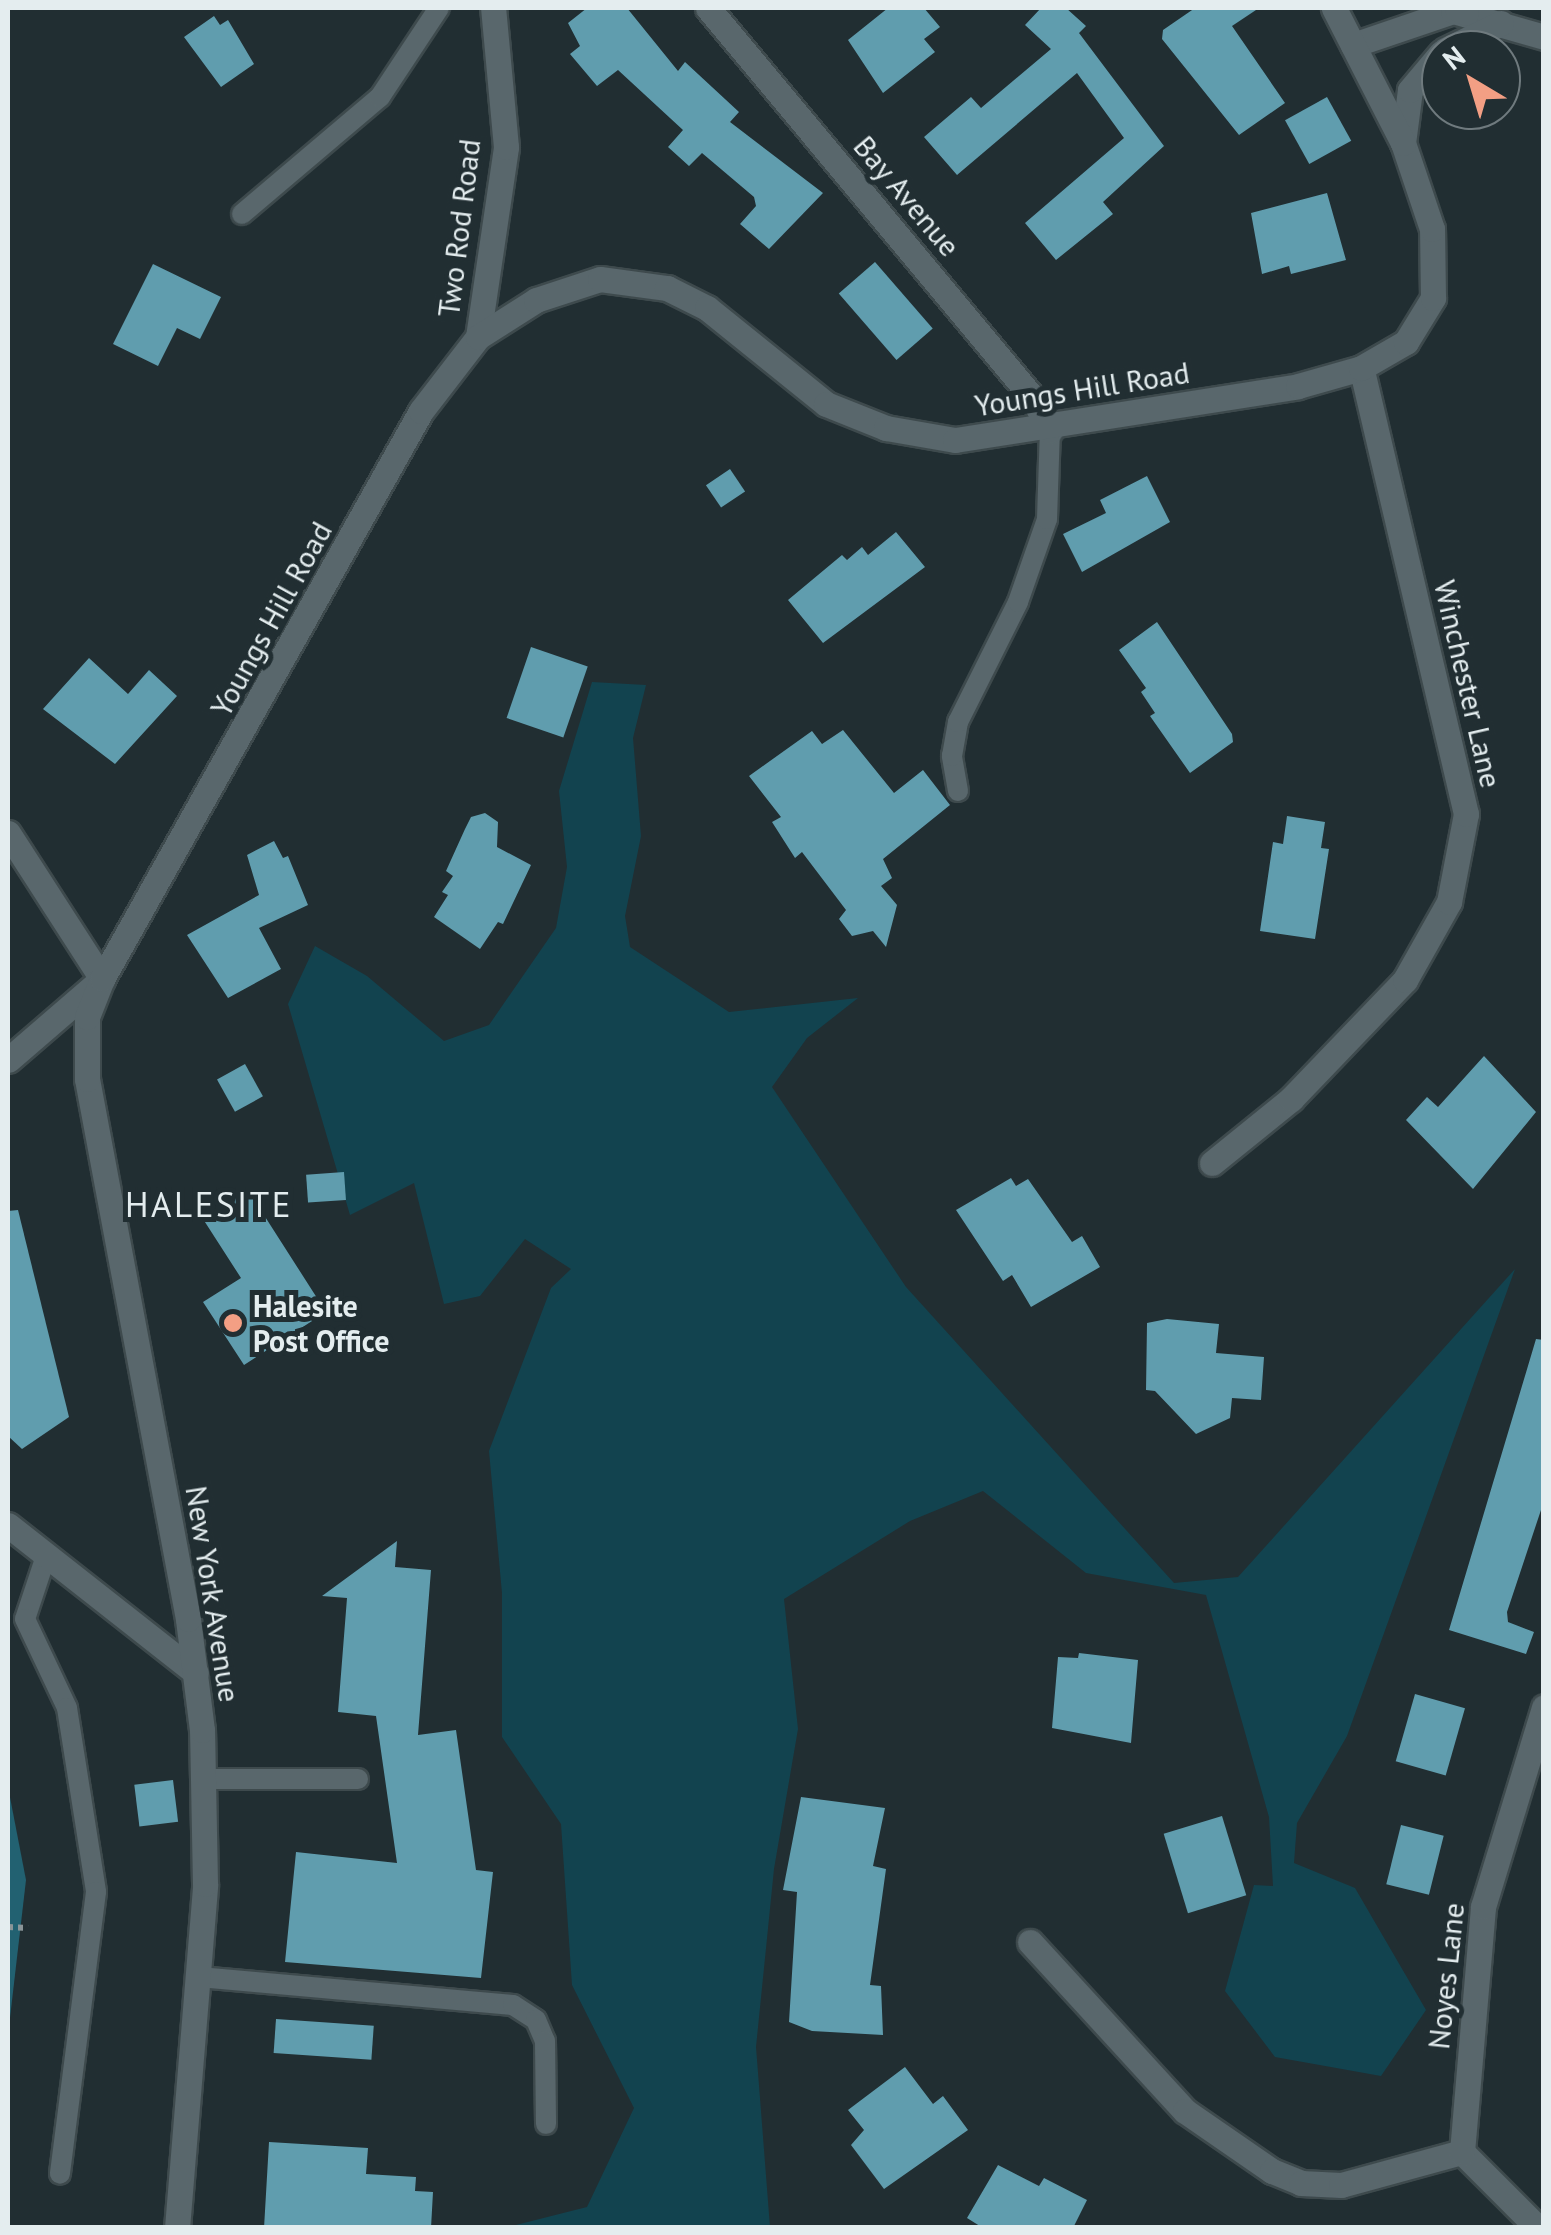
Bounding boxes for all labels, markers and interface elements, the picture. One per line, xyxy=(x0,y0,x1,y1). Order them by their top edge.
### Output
north arrow xyxy=(1421,30,1521,130)
text: N xyxy=(1435,37,1472,78)
street label: Bay Avenue xyxy=(846,128,968,264)
street label: Two Rod Road xyxy=(430,137,488,319)
street label: Youngs Hill Road xyxy=(972,354,1192,424)
street label: Youngs Hill Road xyxy=(203,515,339,723)
street label: Winchester Lane xyxy=(1427,577,1509,791)
district label: HALESITE xyxy=(125,1183,293,1225)
place label: Halesite Post Office xyxy=(253,1288,390,1358)
marker: Halesite Post Office xyxy=(222,1312,244,1334)
street label: New York Avenue xyxy=(178,1482,248,1706)
street label: Noyes Lane xyxy=(1420,1901,1472,2051)

